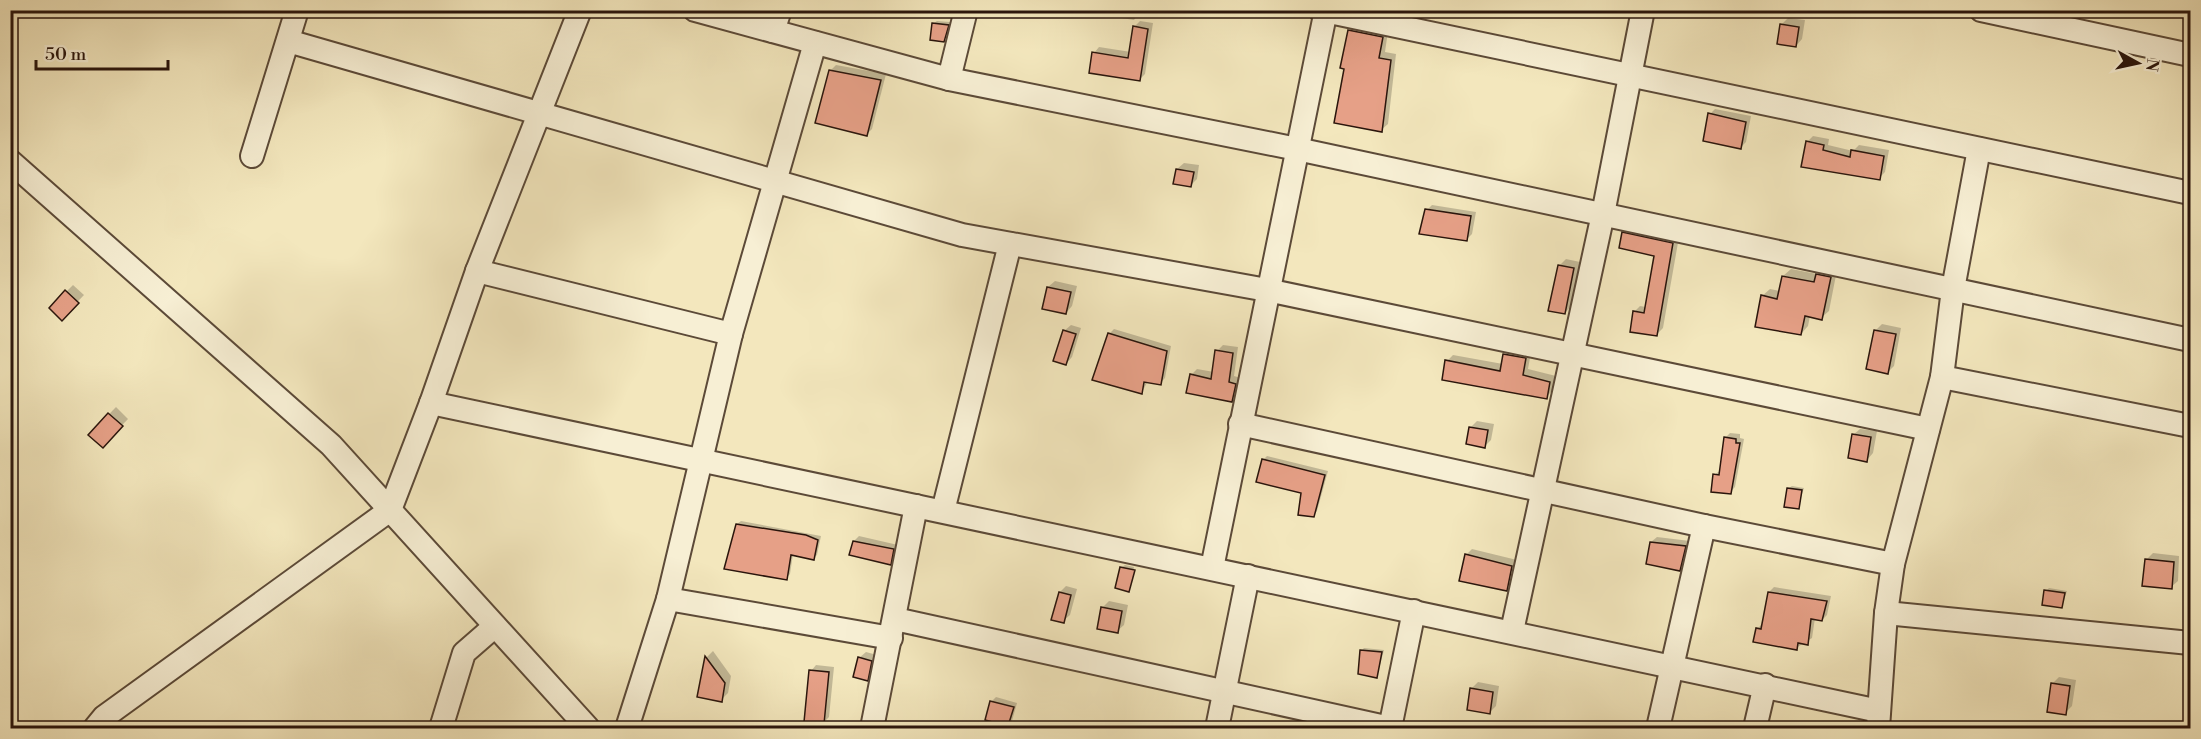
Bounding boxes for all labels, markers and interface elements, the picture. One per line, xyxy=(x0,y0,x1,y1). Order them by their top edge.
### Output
scale bar xyxy=(36,33,168,71)
north arrow xyxy=(2108,33,2168,93)
text: 50 m xyxy=(45,43,87,66)
text: N xyxy=(2141,57,2163,73)

